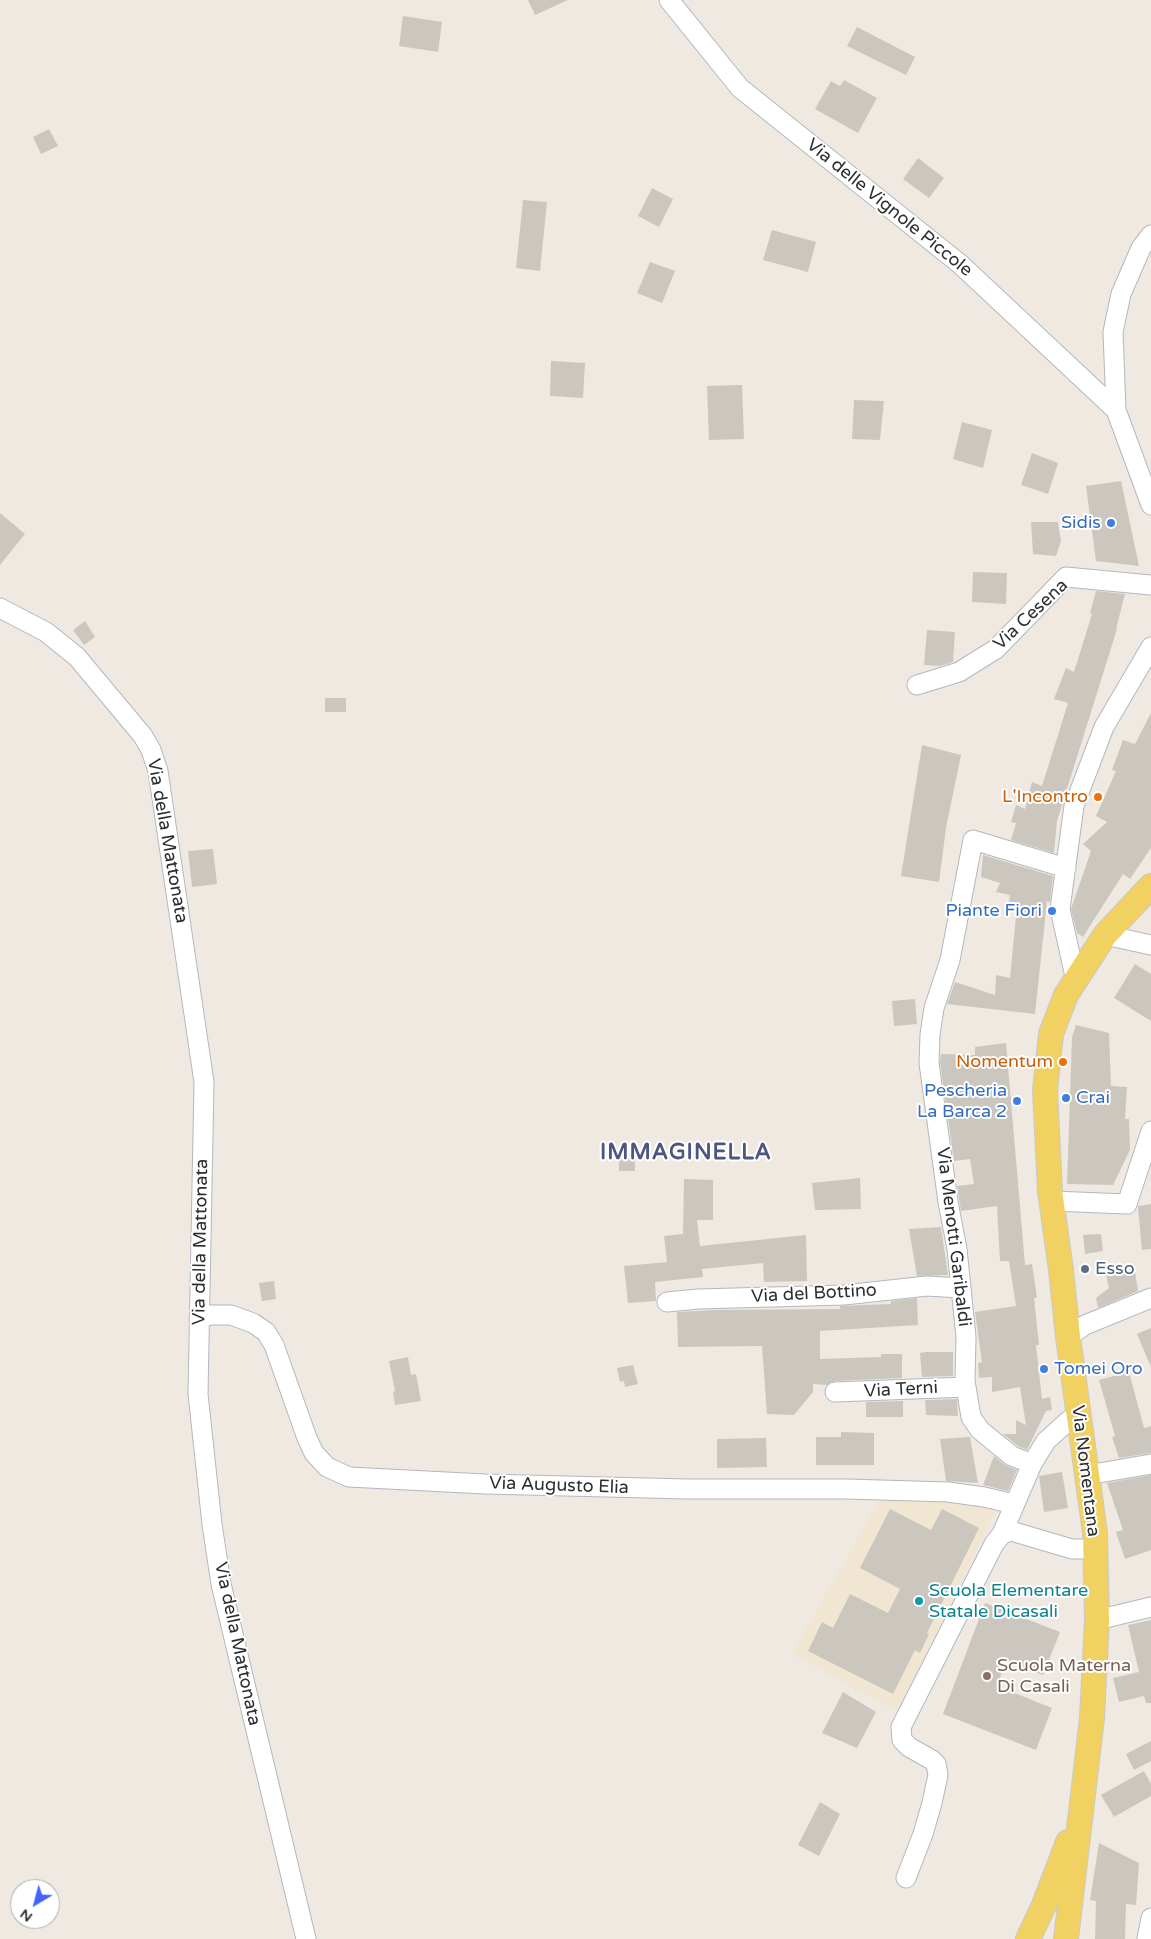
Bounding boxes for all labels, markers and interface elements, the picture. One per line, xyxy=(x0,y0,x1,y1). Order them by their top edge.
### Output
street label: Via delle Vignole Piccole xyxy=(802,134,976,282)
place label: Sidis xyxy=(1061,512,1101,534)
marker: Sidis xyxy=(1105,517,1117,529)
street label: Via Cesena xyxy=(989,575,1073,655)
street label: Via della Mattonata xyxy=(142,757,192,925)
place label: L'Incontro xyxy=(1002,786,1088,808)
marker: L'Incontro xyxy=(1092,791,1104,803)
place label: Piante Fiori xyxy=(946,900,1042,922)
marker: Piante Fiori xyxy=(1046,905,1058,917)
place label: Nomentum xyxy=(956,1051,1053,1073)
marker: Nomentum xyxy=(1057,1056,1069,1068)
place label: Pescheria La Barca 2 xyxy=(917,1080,1007,1122)
place label: Crai xyxy=(1076,1087,1110,1109)
marker: Crai xyxy=(1060,1092,1072,1104)
marker: Pescheria La Barca 2 xyxy=(1011,1095,1023,1107)
district label: IMMAGINELLA xyxy=(599,1140,773,1166)
street label: Via Menotti Garibaldi xyxy=(931,1146,975,1328)
street label: Via della Mattonata xyxy=(189,1159,213,1325)
place label: Esso xyxy=(1095,1258,1135,1280)
marker: Esso xyxy=(1079,1263,1091,1275)
street label: Via del Bottino xyxy=(751,1280,877,1308)
place label: Tomei Oro xyxy=(1054,1358,1143,1380)
marker: Tomei Oro xyxy=(1038,1363,1050,1375)
street label: Via Terni xyxy=(864,1377,938,1403)
street label: Via Nomentana xyxy=(1066,1404,1104,1538)
street label: Via Augusto Elia xyxy=(489,1473,629,1499)
street label: Via della Mattonata xyxy=(209,1560,265,1728)
place label: Scuola Elementare Statale Dicasali xyxy=(929,1580,1088,1622)
marker: Scuola Elementare Statale Dicasali xyxy=(913,1595,925,1607)
place label: Scuola Materna Di Casali xyxy=(997,1655,1131,1698)
marker: Scuola Materna Di Casali xyxy=(981,1670,993,1682)
north arrow xyxy=(10,1879,60,1929)
text: N xyxy=(17,1905,36,1926)

